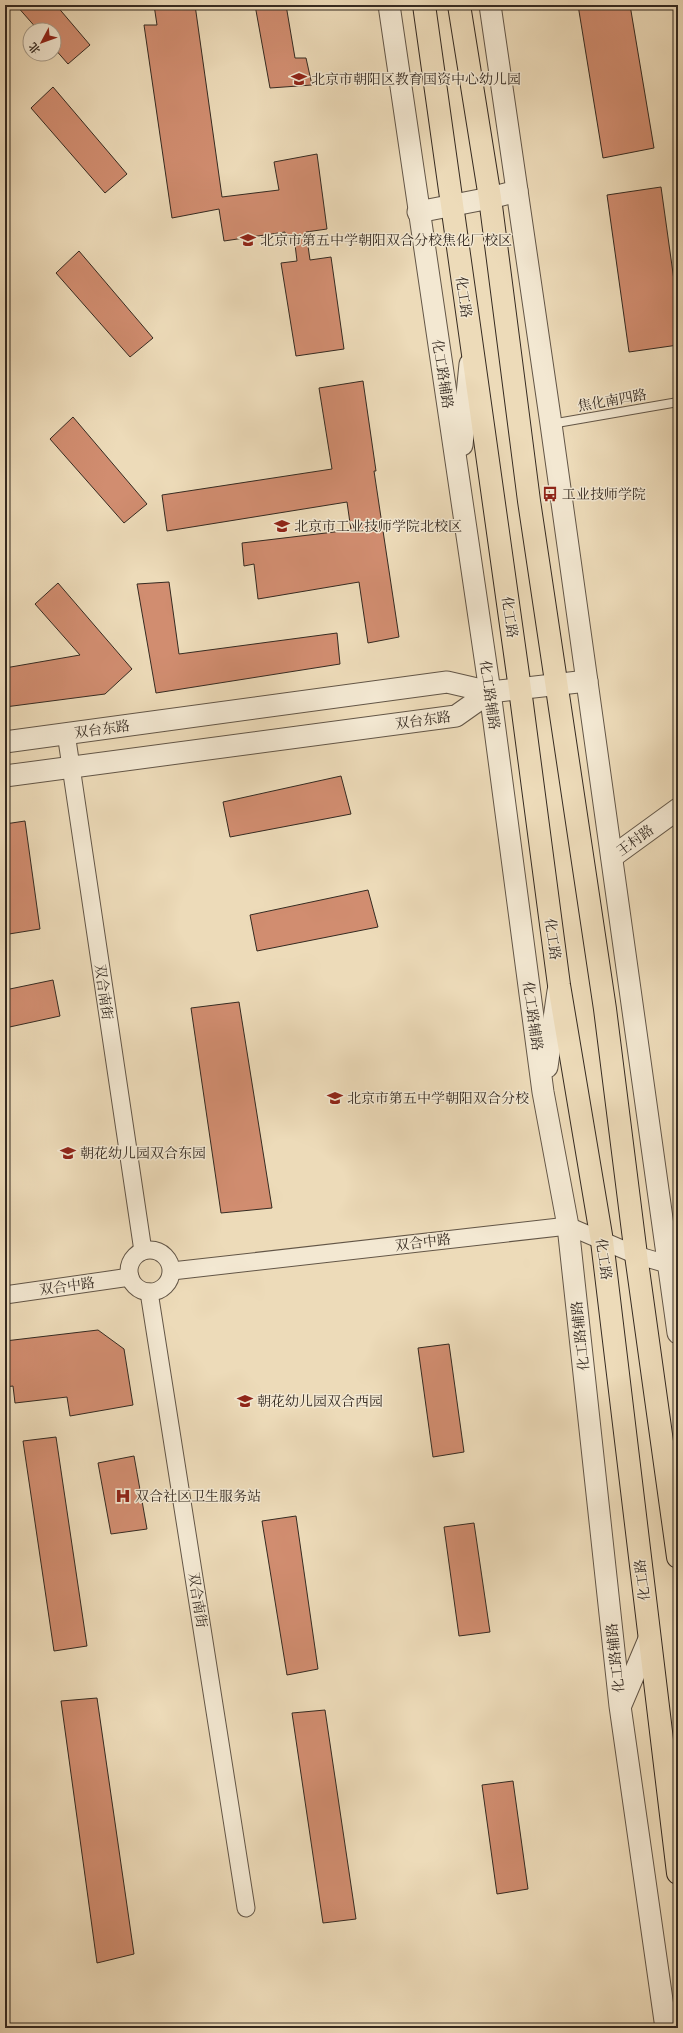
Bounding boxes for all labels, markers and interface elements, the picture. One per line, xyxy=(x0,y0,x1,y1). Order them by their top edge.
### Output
north arrow xyxy=(22,22,62,62)
text: 北 xyxy=(26,39,44,57)
school or university icon: 北京市朝阳区教育国资中心幼儿园 xyxy=(290,70,308,88)
place label: 北京市朝阳区教育国资中心幼儿园 xyxy=(311,71,521,89)
school or university icon: 北京市第五中学朝阳双合分校焦化厂校区 xyxy=(239,231,257,249)
place label: 北京市第五中学朝阳双合分校焦化厂校区 xyxy=(260,232,512,250)
street label: 化工路 xyxy=(451,275,475,319)
street label: 化工路辅路 xyxy=(428,338,456,410)
street label: 焦化南四路 xyxy=(576,386,648,416)
bus stop icon: 工业技师学院 xyxy=(541,485,559,503)
place label: 工业技师学院 xyxy=(562,486,646,504)
school or university icon: 北京市工业技师学院北校区 xyxy=(273,517,291,535)
place label: 北京市工业技师学院北校区 xyxy=(294,518,462,536)
street label: 化工路 xyxy=(497,595,521,639)
street label: 化工路辅路 xyxy=(475,659,503,731)
street label: 双台东路 xyxy=(394,708,452,734)
street label: 双台东路 xyxy=(73,717,131,743)
street label: 王村路 xyxy=(613,821,658,860)
street label: 化工路 xyxy=(540,917,564,961)
street label: 双合南街 xyxy=(90,963,116,1021)
street label: 化工路辅路 xyxy=(518,980,546,1052)
school or university icon: 北京市第五中学朝阳双合分校 xyxy=(326,1089,344,1107)
place label: 北京市第五中学朝阳双合分校 xyxy=(347,1090,529,1108)
school or university icon: 朝花幼儿园双合东园 xyxy=(59,1144,77,1162)
place label: 朝花幼儿园双合东园 xyxy=(80,1145,206,1163)
street label: 双合中路 xyxy=(394,1231,452,1255)
street label: 化工路 xyxy=(591,1237,615,1281)
street label: 双合中路 xyxy=(38,1274,96,1300)
street label: 化工路辅路 xyxy=(568,1300,594,1372)
school or university icon: 朝花幼儿园双合西园 xyxy=(236,1392,254,1410)
place label: 朝花幼儿园双合西园 xyxy=(257,1393,383,1411)
hospital icon: 双合社区卫生服务站 xyxy=(114,1487,132,1505)
place label: 双合社区卫生服务站 xyxy=(135,1488,261,1506)
street label: 化工路 xyxy=(632,1558,654,1602)
street label: 双合南街 xyxy=(184,1571,210,1629)
street label: 化工路辅路 xyxy=(603,1622,629,1694)

